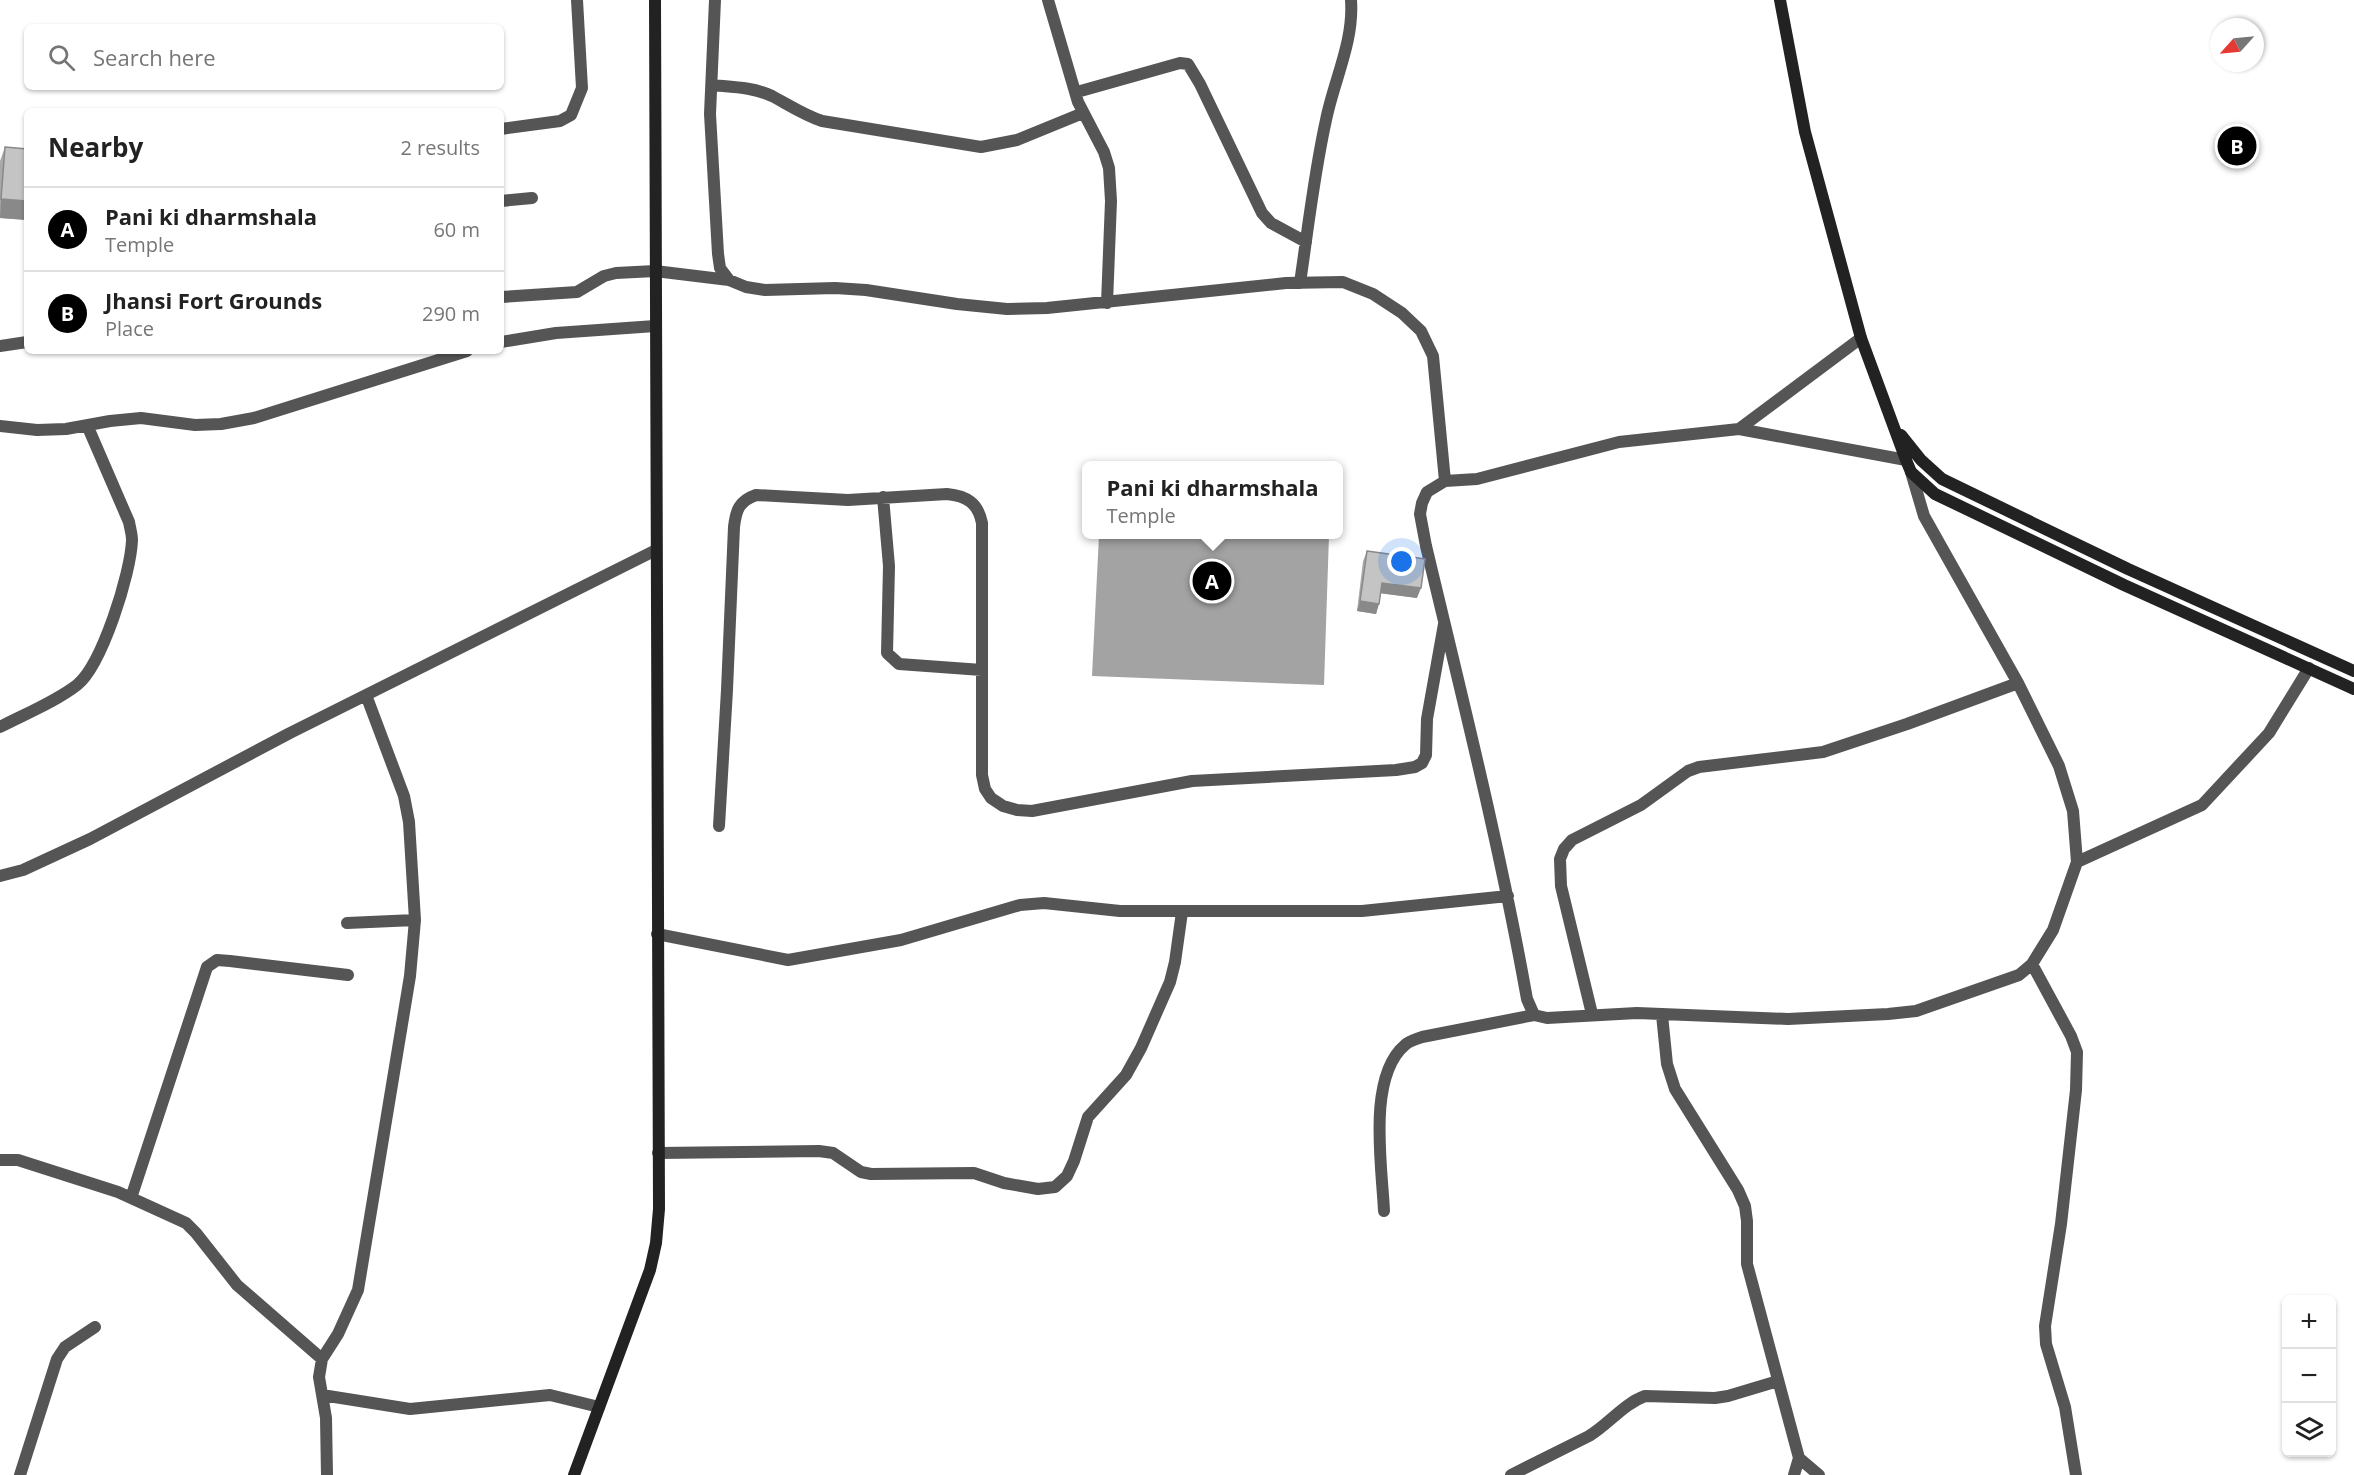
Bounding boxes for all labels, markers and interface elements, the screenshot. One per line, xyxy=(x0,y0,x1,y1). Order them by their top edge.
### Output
north arrow xyxy=(2210,18,2264,72)
search box xyxy=(24,24,504,90)
icon: search xyxy=(45,41,78,74)
text: Search here xyxy=(93,42,216,72)
pin: B xyxy=(2218,124,2256,168)
text: Nearby xyxy=(48,129,143,165)
text: 2 results xyxy=(400,134,480,161)
text: Pani ki dharmshala xyxy=(105,201,317,231)
text: A xyxy=(61,216,74,243)
text: 60 m xyxy=(433,216,480,243)
text: Temple xyxy=(105,231,174,258)
text: Jhansi Fort Grounds xyxy=(105,285,322,315)
text: B xyxy=(61,300,74,327)
text: 290 m xyxy=(422,300,480,327)
text: Place xyxy=(105,315,154,342)
popup xyxy=(1082,461,1343,539)
text: Pani ki dharmshala xyxy=(1106,472,1319,502)
text: Temple xyxy=(1106,502,1176,529)
your location xyxy=(1387,547,1416,576)
pin: A xyxy=(1192,558,1232,604)
map controls xyxy=(2282,1295,2336,1457)
button: + xyxy=(2282,1295,2336,1349)
button: − xyxy=(2282,1349,2336,1403)
button: layers xyxy=(2282,1403,2336,1457)

